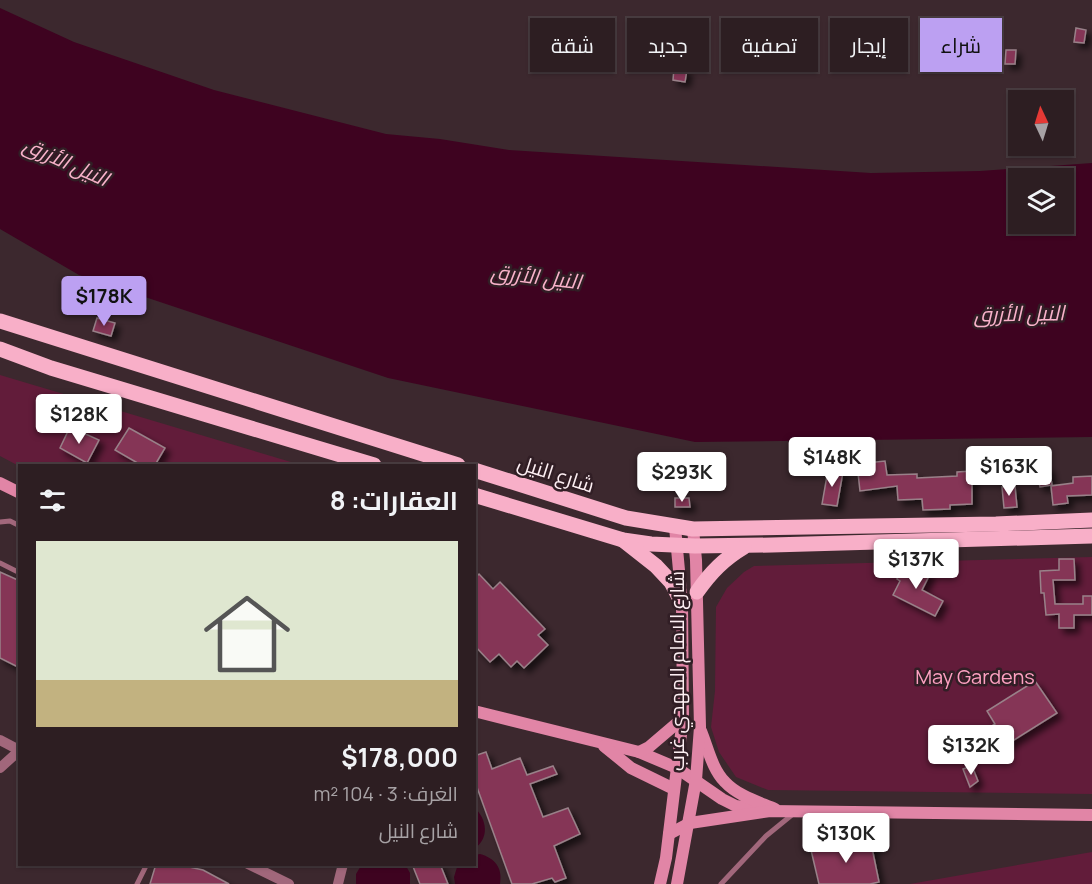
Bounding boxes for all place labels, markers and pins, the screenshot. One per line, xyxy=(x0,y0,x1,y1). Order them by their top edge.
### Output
pin: $178K xyxy=(62,276,146,327)
pin: $128K xyxy=(37,394,121,445)
pin: $148K xyxy=(790,437,874,488)
pin: $163K xyxy=(967,446,1051,497)
pin: $293K xyxy=(640,452,724,503)
pin: $137K xyxy=(874,539,958,590)
pin: $132K xyxy=(929,725,1013,776)
pin: $130K xyxy=(804,813,888,864)

